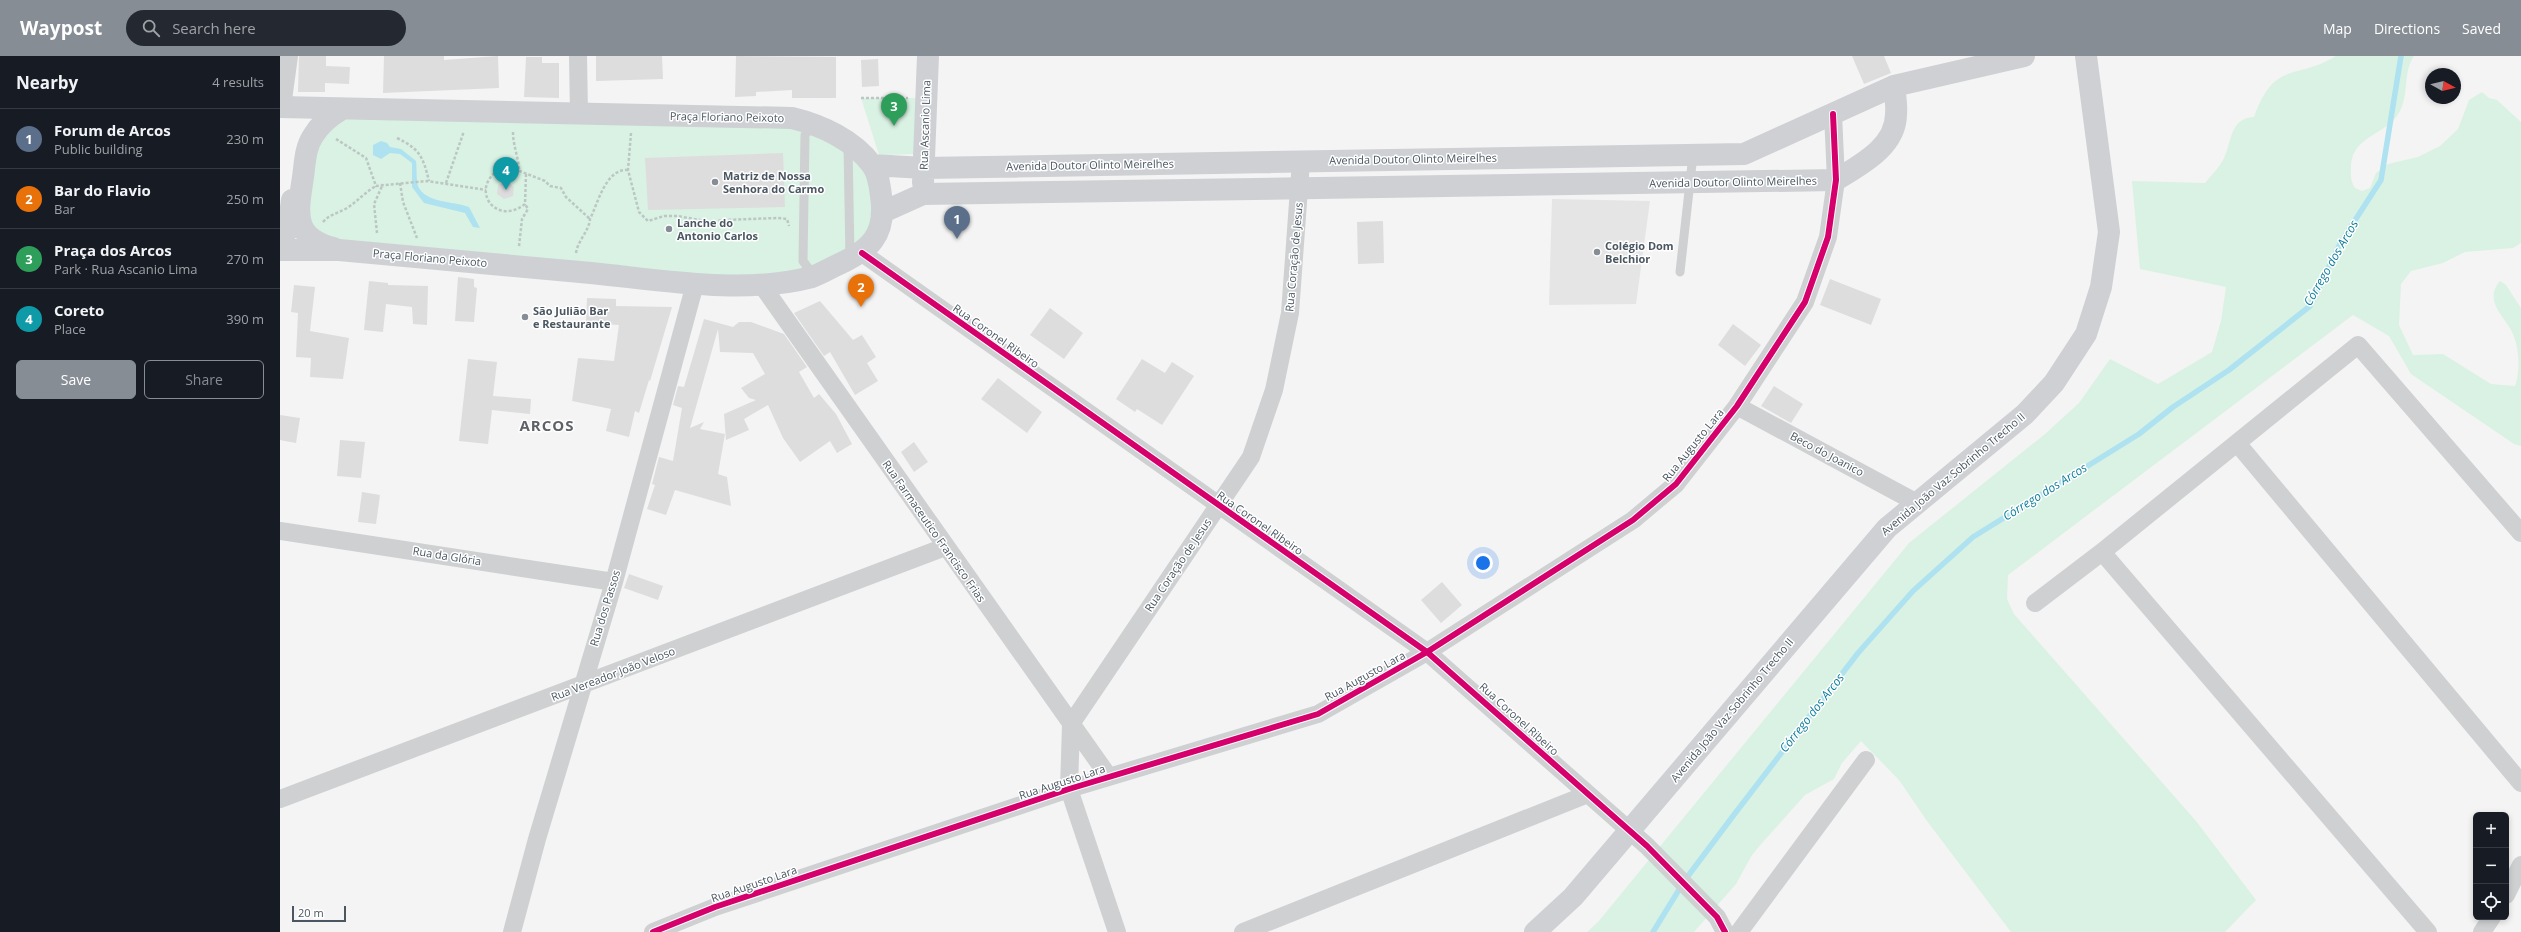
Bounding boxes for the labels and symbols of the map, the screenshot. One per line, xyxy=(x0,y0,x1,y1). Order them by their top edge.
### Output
north arrow xyxy=(2425,68,2461,104)
street label: Rua Ascanio Lima xyxy=(915,80,934,170)
pin: 3 xyxy=(881,93,907,126)
street label: Praça Floriano Peixoto xyxy=(670,108,785,125)
street label: Avenida Doutor Olinto Meirelhes xyxy=(1329,150,1497,167)
street label: Avenida Doutor Olinto Meirelhes xyxy=(1006,156,1174,173)
pin: 4 xyxy=(493,157,519,190)
place label: Matriz de Nossa Senhora do Carmo xyxy=(723,168,824,196)
street label: Avenida Doutor Olinto Meirelhes xyxy=(1649,173,1817,190)
marker: Matriz de Nossa Senhora do Carmo xyxy=(710,177,720,187)
street label: Rua Coração de Jesus xyxy=(1281,202,1306,312)
pin: 1 xyxy=(944,206,970,239)
place label: Lanche do Antonio Carlos xyxy=(677,215,758,243)
water label: Córrego dos Arcos xyxy=(2299,217,2362,309)
marker: Lanche do Antonio Carlos xyxy=(664,224,674,234)
place label: Colégio Dom Belchior xyxy=(1605,238,1674,266)
street label: Praça Floriano Peixoto xyxy=(372,245,488,270)
marker: Colégio Dom Belchior xyxy=(1592,247,1602,257)
pin: 2 xyxy=(848,274,874,307)
street label: Rua Coronel Ribeiro xyxy=(950,300,1043,371)
place label: São Julião Bar e Restaurante xyxy=(533,303,611,331)
marker: São Julião Bar e Restaurante xyxy=(520,312,530,322)
street label: Rua Augusto Lara xyxy=(1658,405,1727,484)
street label: Avenida João Vaz Sobrinho Trecho II xyxy=(1878,409,2028,538)
district label: ARCOS xyxy=(519,415,575,435)
street label: Beco do Joanico xyxy=(1788,428,1867,479)
street label: Rua Farmaceutico Francisco Frias xyxy=(879,457,989,605)
water label: Córrego dos Arcos xyxy=(1999,459,2090,524)
street label: Rua Coronel Ribeiro xyxy=(1214,487,1307,558)
street label: Rua Coração de Jesus xyxy=(1141,515,1214,614)
street label: Rua da Glória xyxy=(412,543,482,568)
your location xyxy=(1473,553,1493,573)
street label: Rua dos Passos xyxy=(586,568,623,648)
street label: Avenida João Vaz Sobrinho Trecho II xyxy=(1667,635,1796,785)
street label: Rua Vereador João Veloso xyxy=(549,643,677,704)
street label: Rua Augusto Lara xyxy=(1322,647,1408,704)
water label: Córrego dos Arcos xyxy=(1775,670,1848,756)
street label: Rua Coronel Ribeiro xyxy=(1476,679,1563,759)
street label: Rua Augusto Lara xyxy=(1017,760,1107,803)
street label: Rua Augusto Lara xyxy=(709,862,799,905)
scale bar xyxy=(292,904,346,923)

